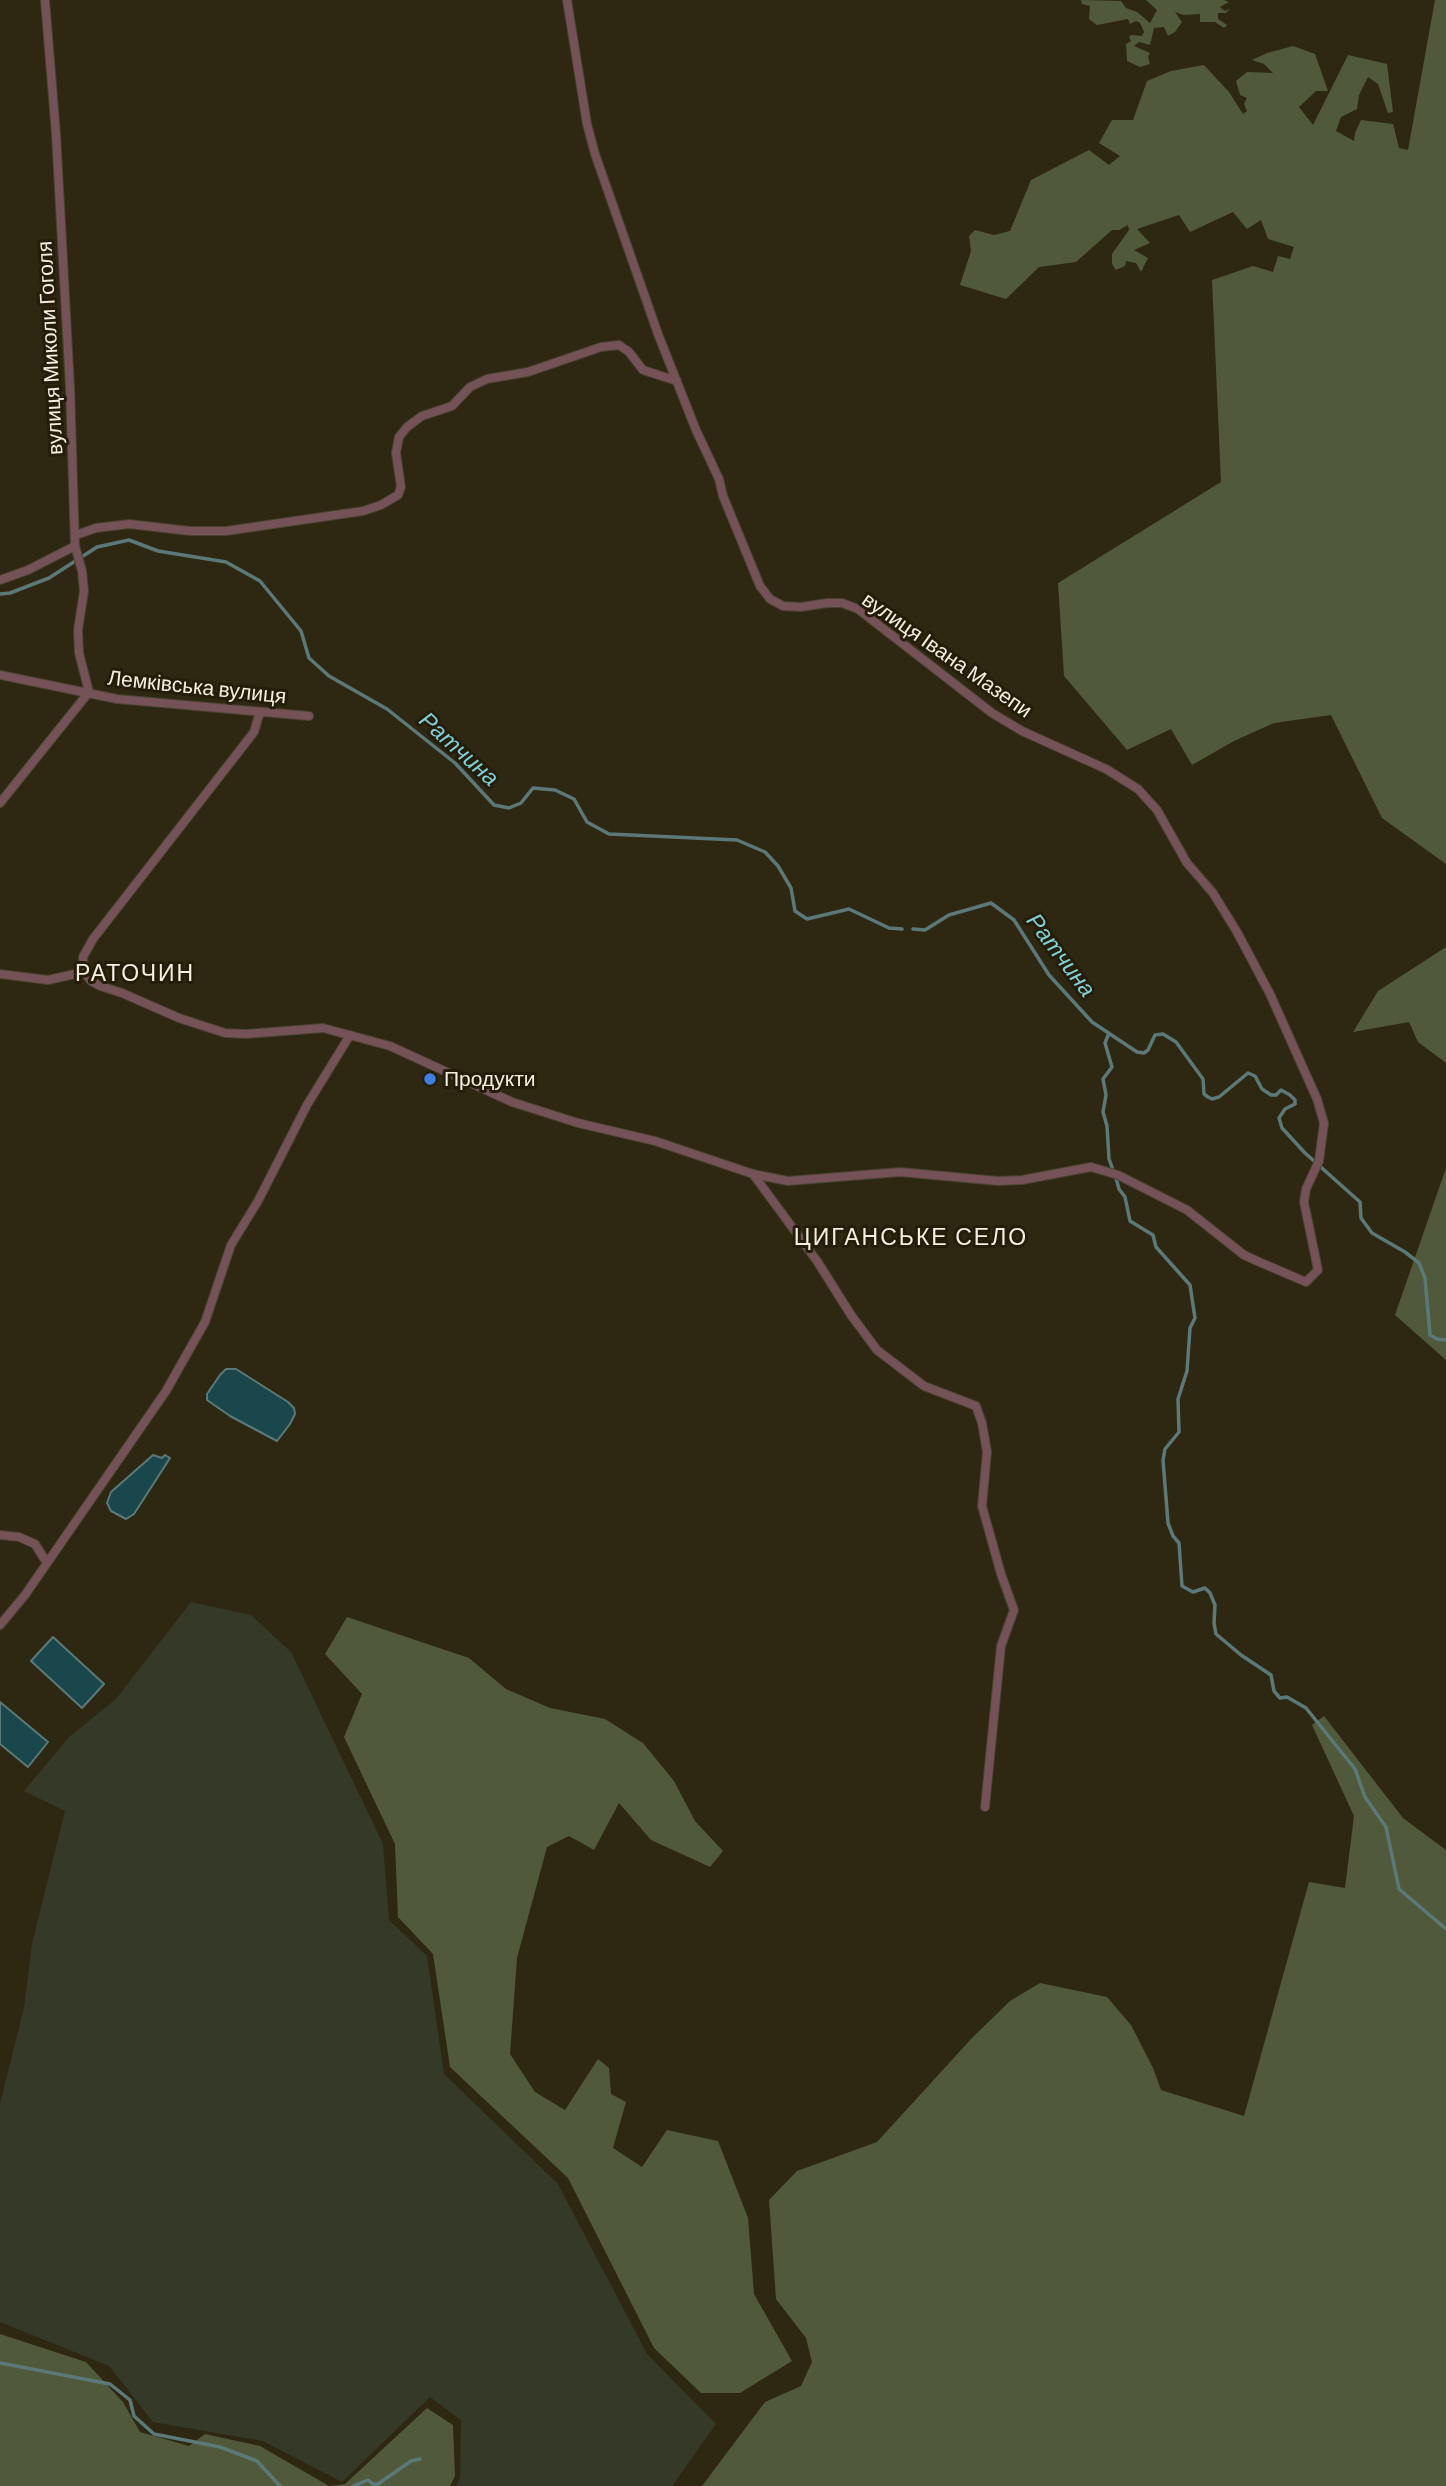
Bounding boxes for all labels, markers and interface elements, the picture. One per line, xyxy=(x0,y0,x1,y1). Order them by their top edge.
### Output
street label: вулиця Миколи Гоголя xyxy=(32,240,68,456)
street label: вулиця Івана Мазепи xyxy=(857,587,1037,723)
street label: Лемківська вулиця xyxy=(106,665,288,709)
water label: Ратчина xyxy=(414,706,504,792)
water label: Ратчина xyxy=(1021,908,1101,1002)
district label: РАТОЧИН xyxy=(76,959,194,987)
place label: Продукти xyxy=(444,1066,536,1092)
marker: Продукти xyxy=(422,1071,438,1087)
district label: ЦИГАНСЬКЕ СЕЛО xyxy=(796,1223,1026,1251)

